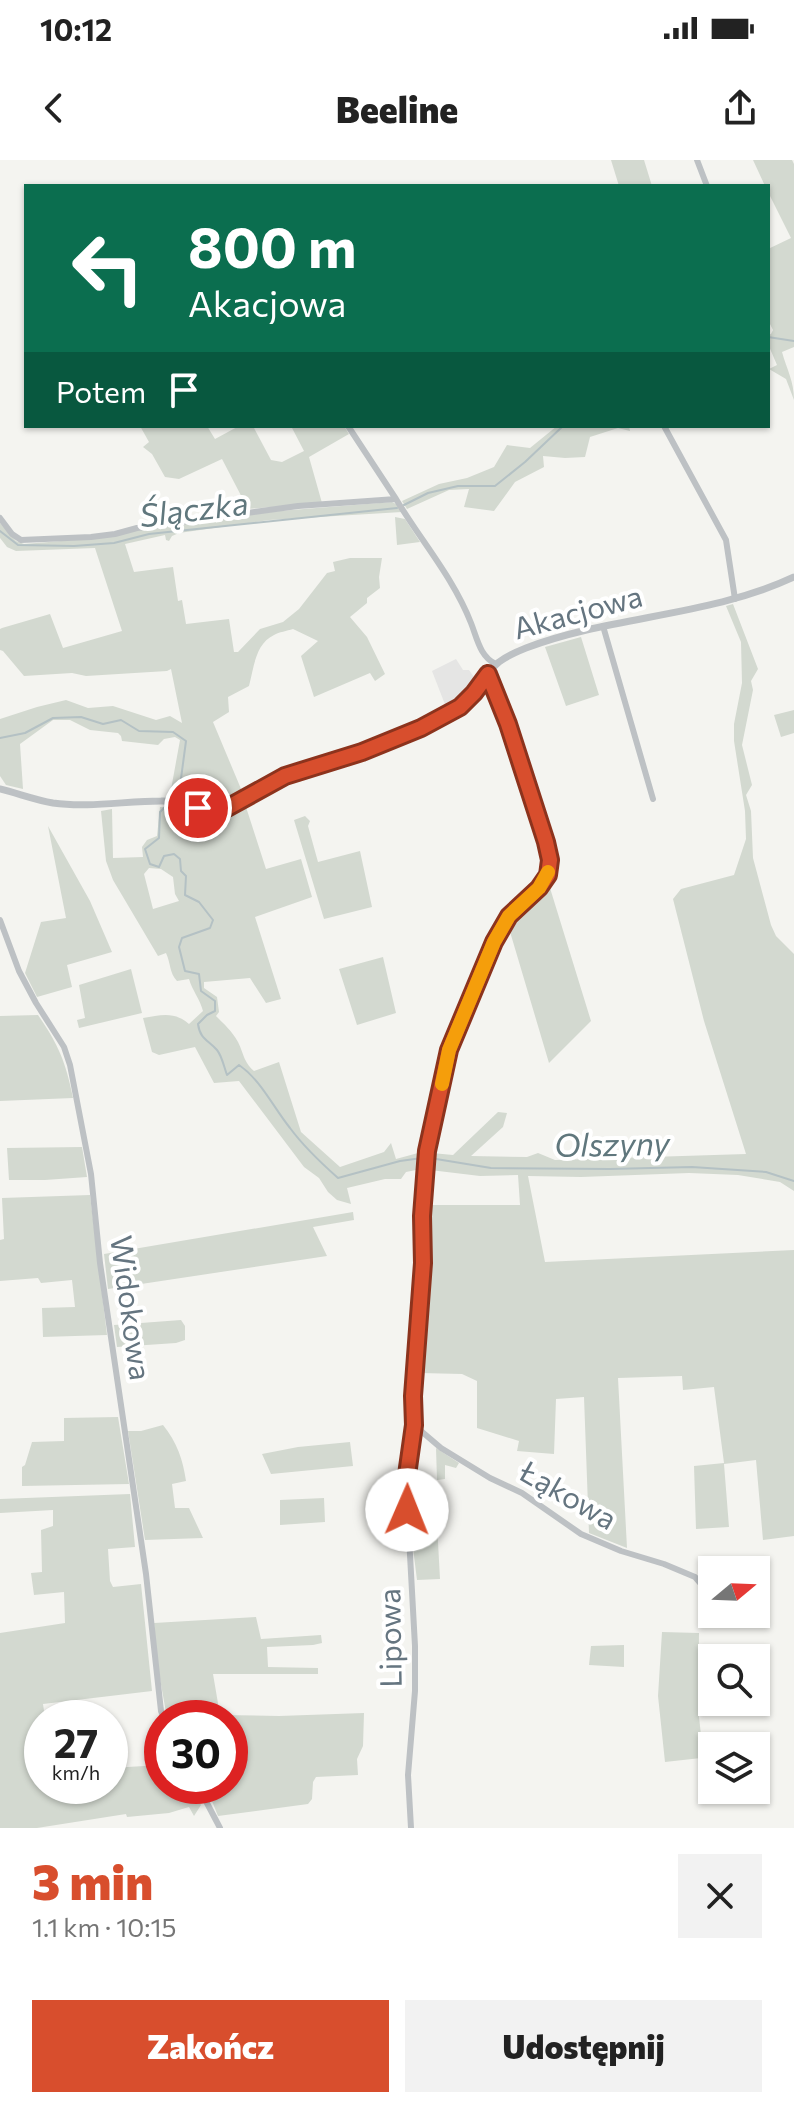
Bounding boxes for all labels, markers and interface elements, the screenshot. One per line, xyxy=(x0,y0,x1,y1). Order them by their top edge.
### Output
text: 10:12 xyxy=(40,10,112,47)
icon: back xyxy=(32,86,76,130)
text: Beeline xyxy=(336,86,458,130)
icon: share xyxy=(718,86,762,130)
text: 800 m xyxy=(188,211,357,280)
icon: left xyxy=(56,216,160,320)
text: Akacjowa xyxy=(188,280,346,324)
icon: arrive xyxy=(162,368,206,412)
text: Potem xyxy=(56,372,146,409)
water label: Ślączka xyxy=(137,482,250,535)
street label: Akacjowa xyxy=(509,576,646,646)
pin xyxy=(164,774,232,842)
icon: arrive xyxy=(176,786,220,830)
water label: Olszyny xyxy=(554,1122,671,1164)
street label: Widokowa xyxy=(104,1233,161,1382)
street label: Łąkowa xyxy=(513,1451,624,1536)
position arrow xyxy=(365,1468,449,1552)
north arrow xyxy=(698,1556,770,1628)
map controls xyxy=(698,1556,770,1804)
street label: Lipowa xyxy=(369,1588,408,1688)
button: search xyxy=(698,1644,770,1716)
speed limit sign: 30 xyxy=(144,1700,248,1804)
text: 27 xyxy=(54,1717,98,1766)
button: layers xyxy=(698,1732,770,1804)
text: km/h xyxy=(52,1760,100,1784)
text: 3 min xyxy=(32,1851,153,1910)
button: close xyxy=(678,1854,762,1938)
text: 1.1 km · 10:15 xyxy=(32,1911,176,1942)
button: Zakończ xyxy=(32,2000,389,2092)
button: Udostępnij xyxy=(405,2000,762,2092)

